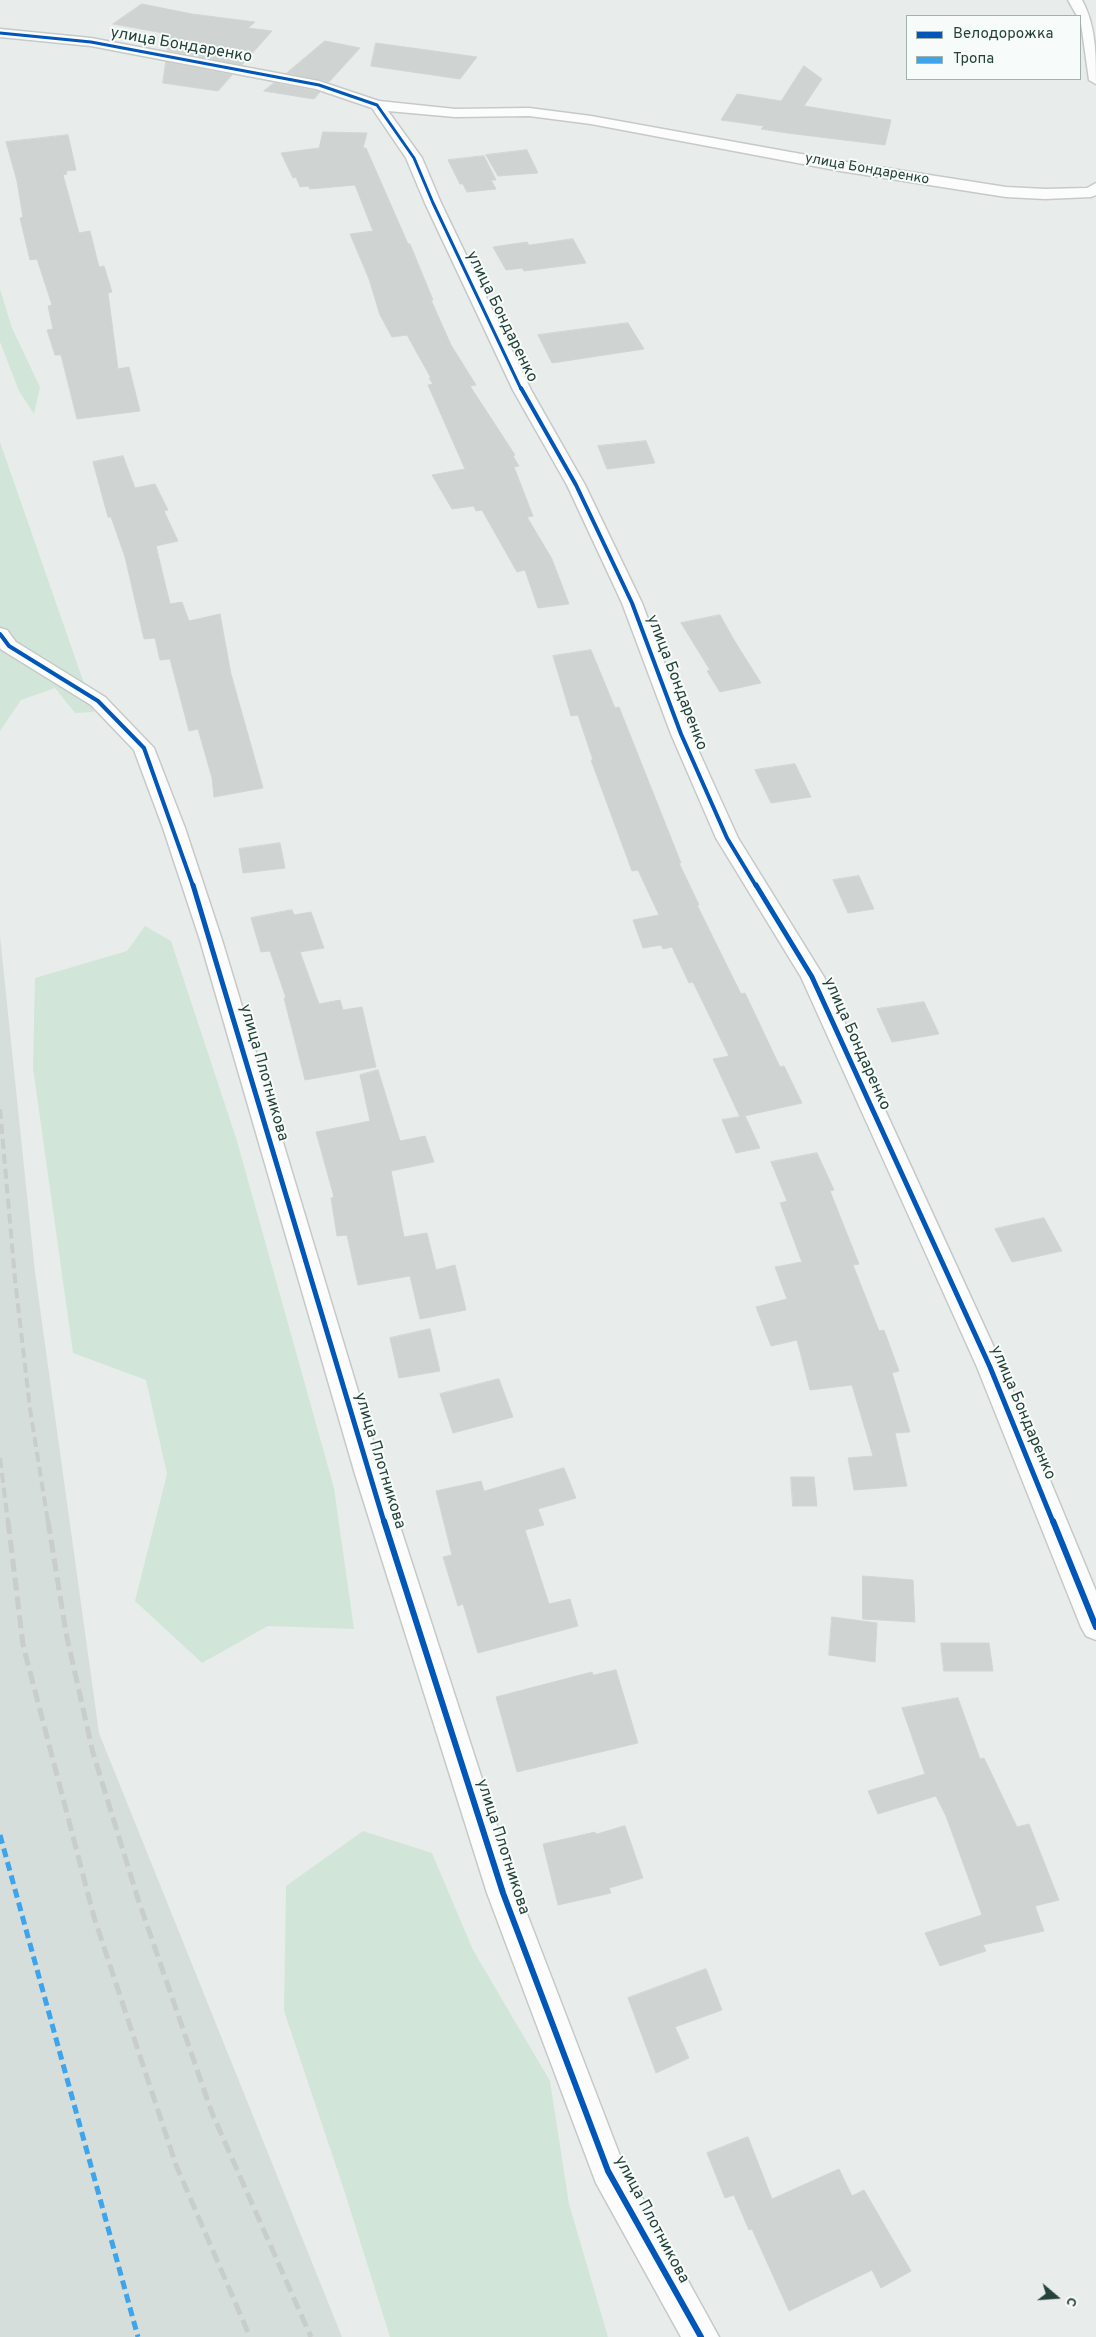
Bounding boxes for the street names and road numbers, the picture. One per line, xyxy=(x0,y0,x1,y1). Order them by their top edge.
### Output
street label: улица Бондаренко xyxy=(109,24,253,68)
street label: улица Бондаренко xyxy=(804,151,930,189)
street label: улица Бондаренко xyxy=(461,248,541,386)
street label: улица Бондаренко xyxy=(641,612,711,754)
street label: улица Бондаренко xyxy=(818,974,894,1114)
street label: улица Плотникова xyxy=(234,1002,292,1144)
street label: улица Бондаренко xyxy=(985,1343,1059,1483)
street label: улица Плотникова xyxy=(349,1391,409,1531)
street label: улица Плотникова xyxy=(471,1777,533,1917)
street label: улица Плотникова xyxy=(609,2153,693,2287)

